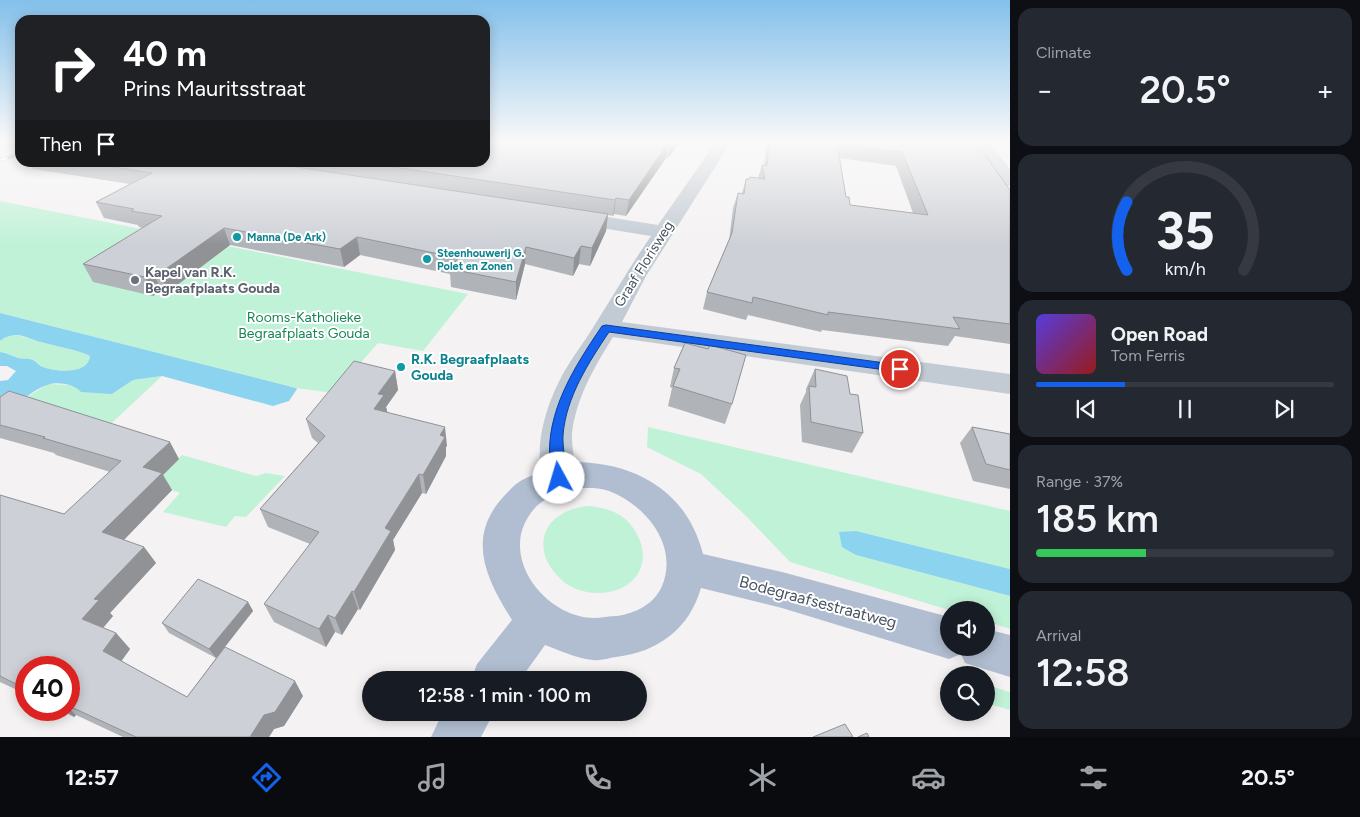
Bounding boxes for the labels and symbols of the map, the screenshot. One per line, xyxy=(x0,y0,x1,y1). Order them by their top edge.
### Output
street label: Graaf Florisweg xyxy=(611,218,677,310)
marker: Manna (De Ark) xyxy=(231,231,243,243)
place label: Manna (De Ark) xyxy=(247,231,326,244)
place label: Steenhouwerij G. Polet en Zonen xyxy=(437,247,524,273)
marker: Steenhouwerij G. Polet en Zonen xyxy=(421,253,433,265)
place label: Kapel van R.K. Begraafplaats Gouda xyxy=(145,264,280,297)
marker: Kapel van R.K. Begraafplaats Gouda xyxy=(129,274,141,286)
park label: Rooms-Katholieke Begraafplaats Gouda xyxy=(238,309,370,342)
pin xyxy=(879,348,921,390)
place label: R.K. Begraafplaats Gouda xyxy=(411,351,530,384)
marker: R.K. Begraafplaats Gouda xyxy=(395,361,407,373)
position arrow xyxy=(532,451,584,503)
street label: Bodegraafsestraatweg xyxy=(737,572,899,632)
speed limit sign: 40 xyxy=(15,656,80,721)

